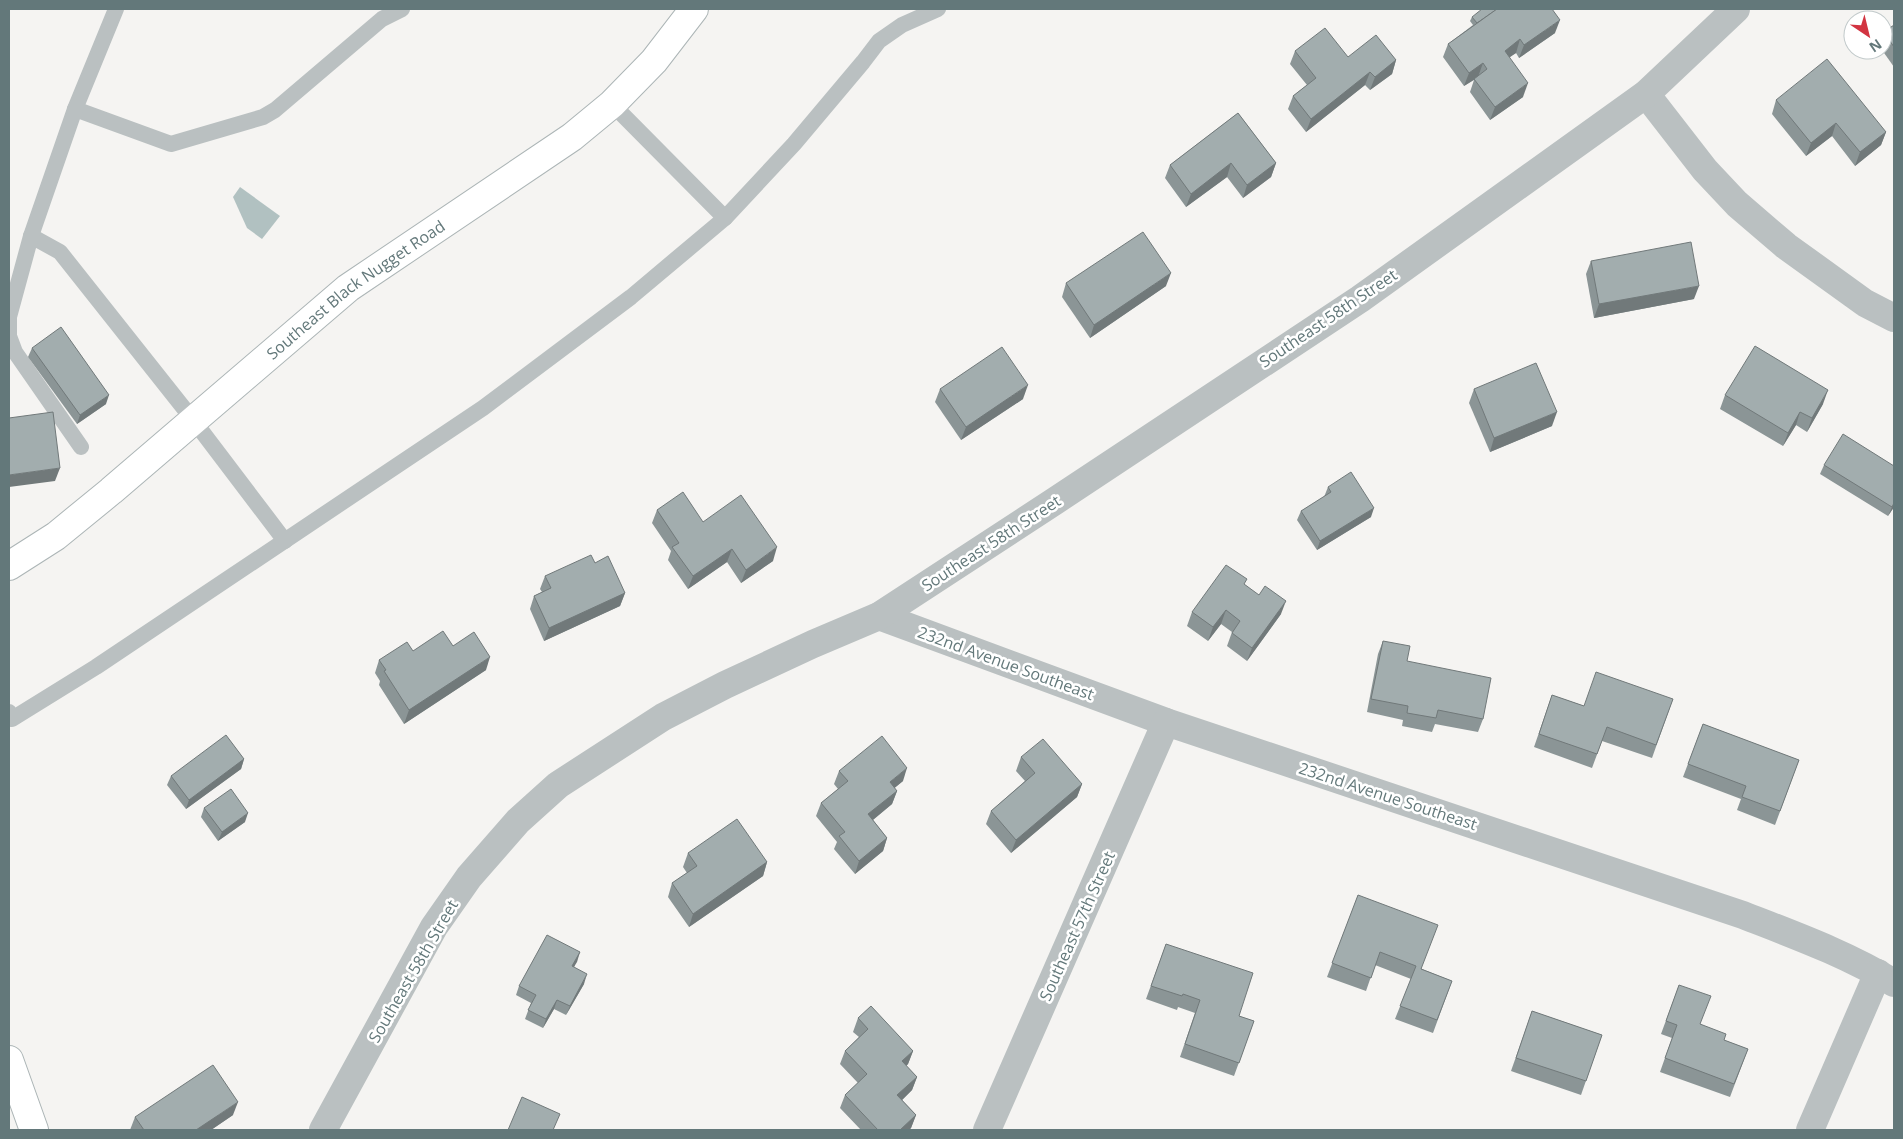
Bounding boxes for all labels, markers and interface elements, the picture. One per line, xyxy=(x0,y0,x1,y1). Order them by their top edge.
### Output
north arrow xyxy=(1843,10,1893,60)
text: N xyxy=(1866,35,1886,57)
street label: Southeast Black Nugget Road xyxy=(262,215,449,364)
street label: Southeast 58th Street xyxy=(1255,263,1401,372)
street label: Southeast 58th Street xyxy=(917,490,1065,596)
street label: 232nd Avenue Southeast xyxy=(915,621,1097,705)
street label: 232nd Avenue Southeast xyxy=(1296,757,1480,835)
street label: Southeast 57th Street xyxy=(1034,847,1120,1004)
street label: Southeast 58th Street xyxy=(363,895,463,1047)

